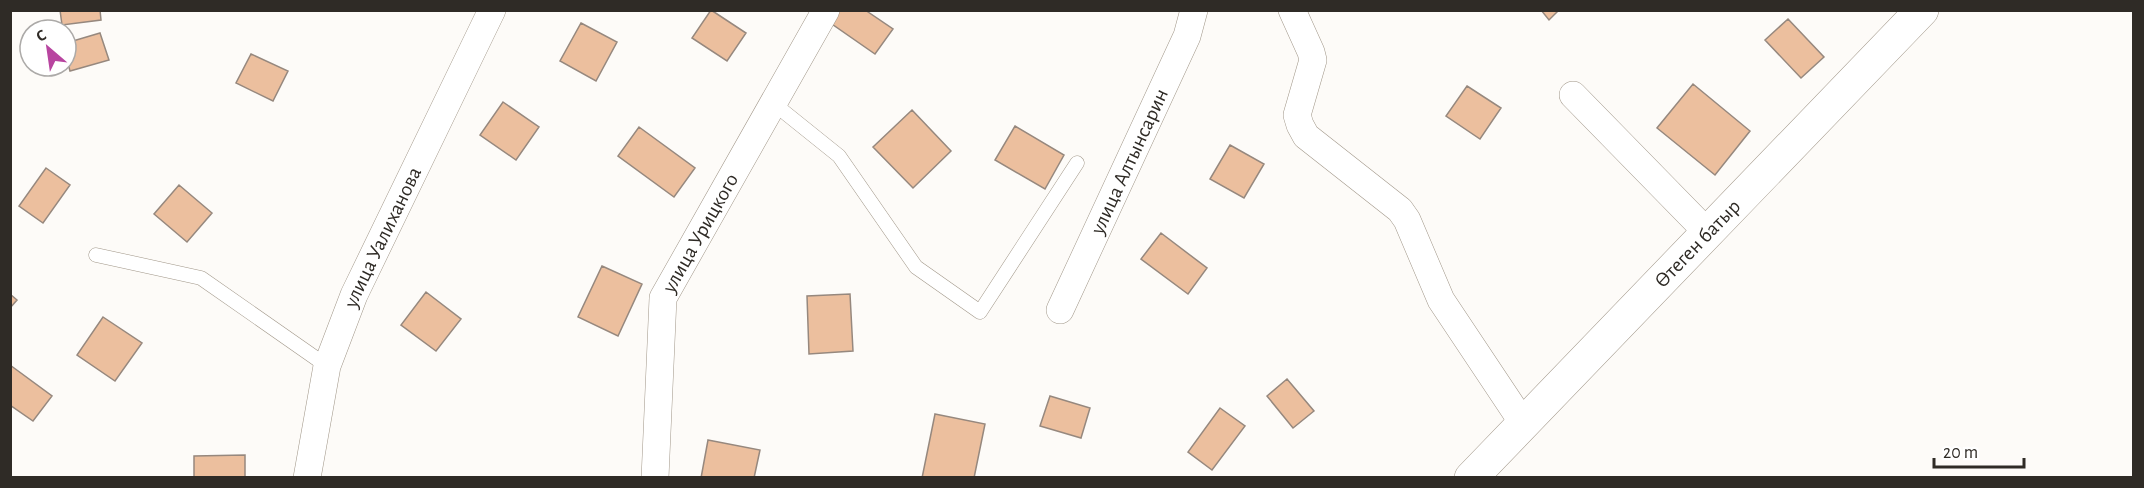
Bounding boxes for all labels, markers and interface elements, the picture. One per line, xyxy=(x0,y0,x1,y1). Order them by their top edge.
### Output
north arrow xyxy=(18,18,78,78)
text: С xyxy=(33,27,49,45)
street label: улица Алтынсарин xyxy=(1086,85,1172,238)
street label: улица Уалиханова xyxy=(339,163,425,311)
street label: улица Урицкого xyxy=(657,170,742,297)
street label: Өтеген батыр xyxy=(1650,195,1744,291)
scale bar xyxy=(1934,431,2024,469)
text: 20 m xyxy=(1943,444,1978,462)

